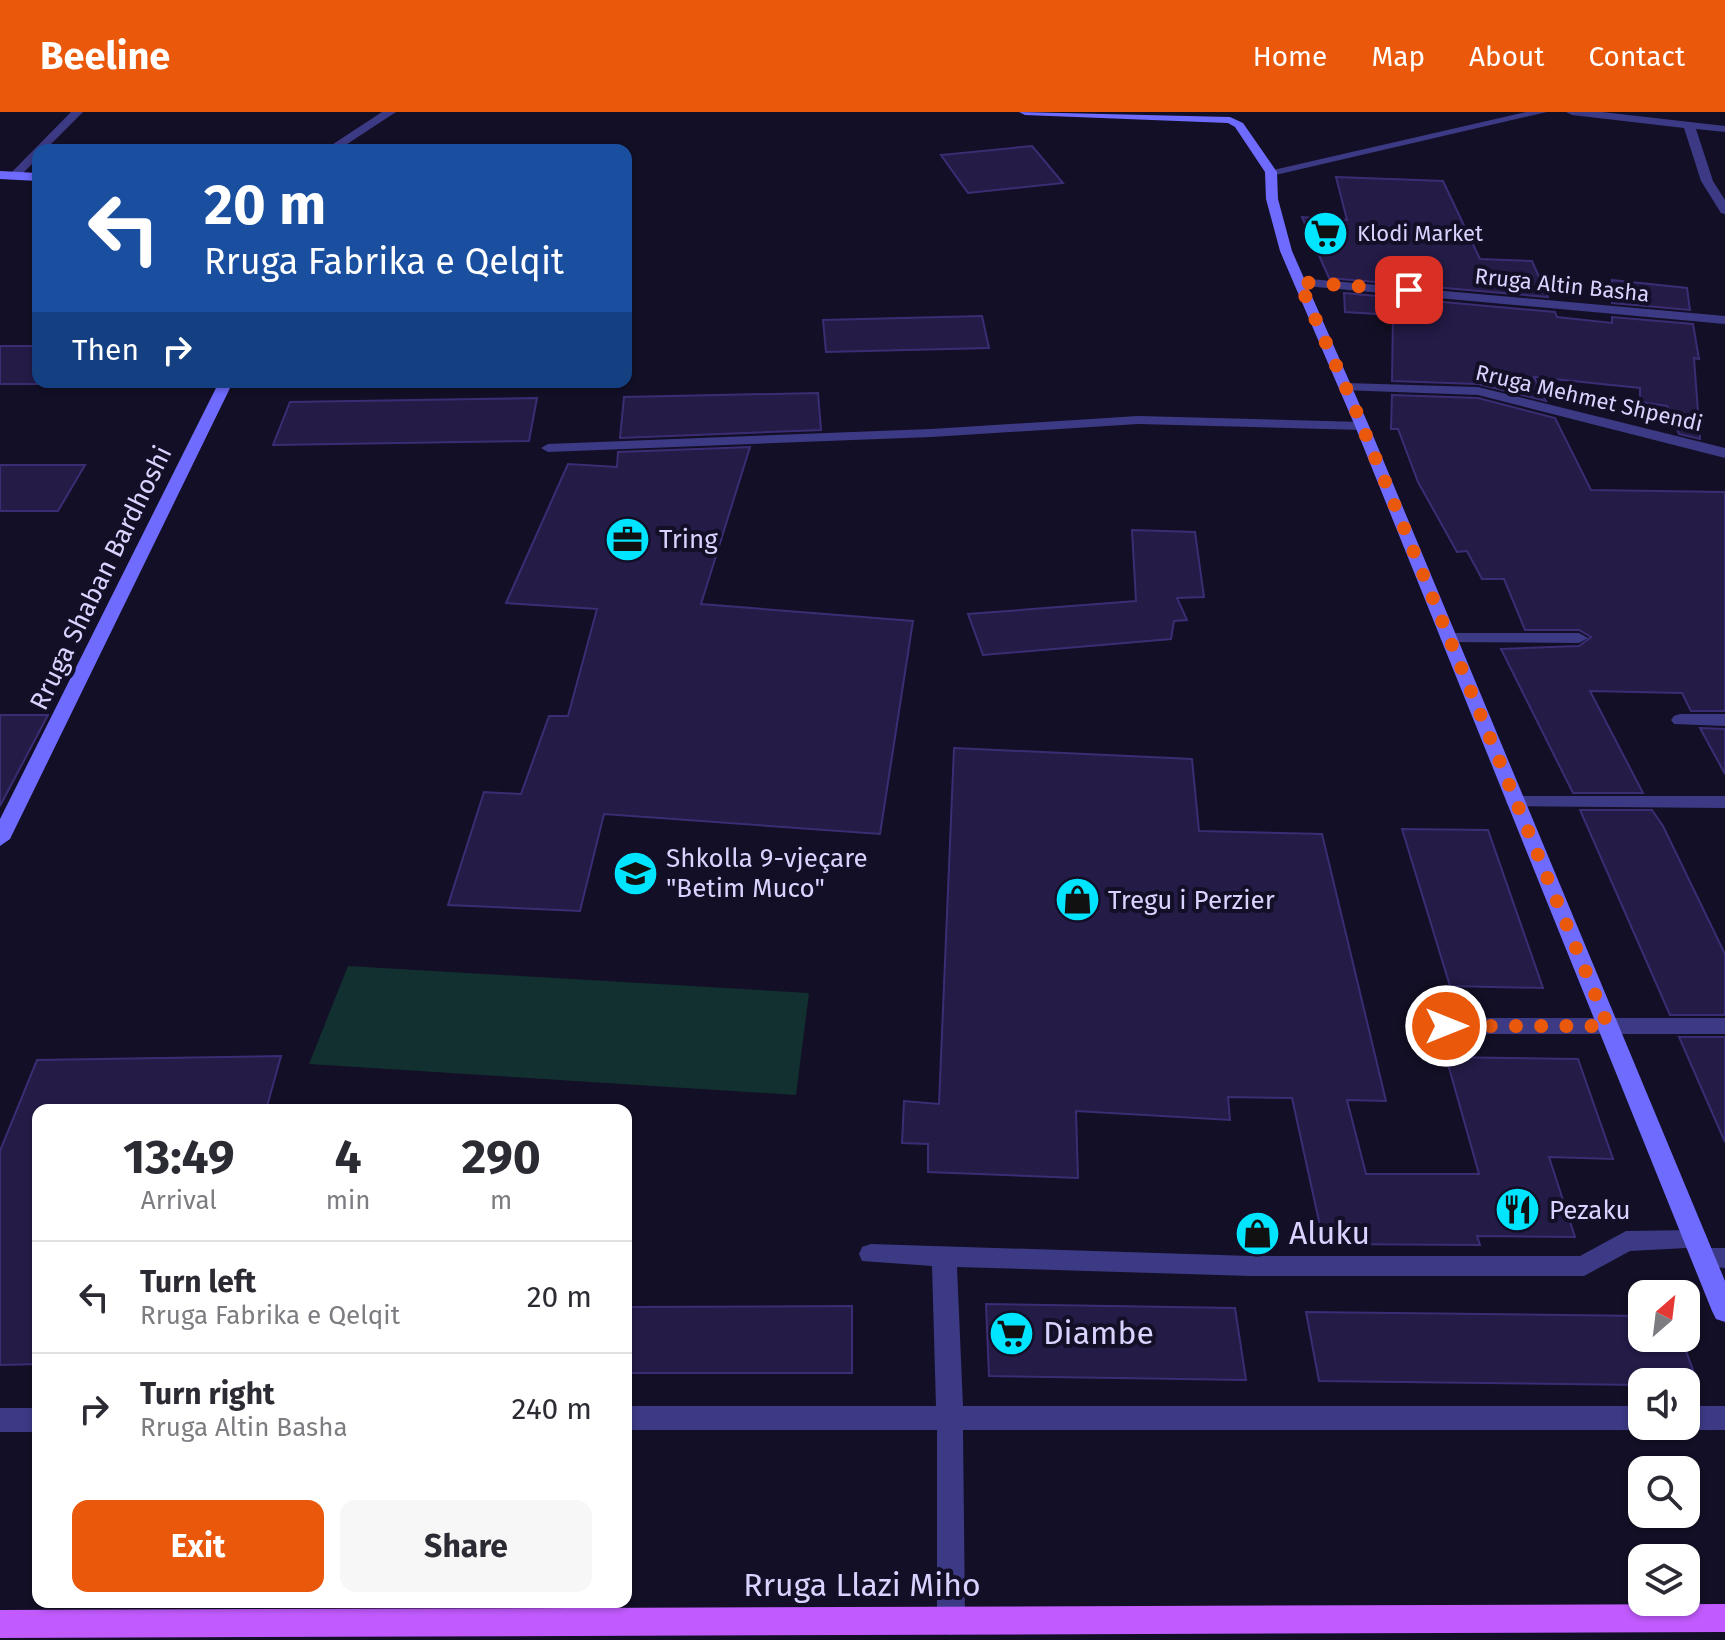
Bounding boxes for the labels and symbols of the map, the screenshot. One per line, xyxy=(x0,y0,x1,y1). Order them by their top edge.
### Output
supermarket icon: Klodi Market xyxy=(1302,209,1350,257)
place label: Klodi Market xyxy=(1357,220,1483,247)
pin xyxy=(1375,256,1443,324)
street label: Rruga Altin Basha xyxy=(1473,262,1651,308)
street label: Rruga Mehmet Shpendi xyxy=(1473,359,1705,437)
street label: Rruga Shaban Bardhoshi xyxy=(24,441,178,715)
office icon: Tring xyxy=(604,515,652,563)
place label: Tring xyxy=(659,524,718,555)
place label: Shkolla 9-vjeçare "Betim Muco" xyxy=(666,843,868,904)
school or university icon: Shkolla 9-vjeçare "Betim Muco" xyxy=(611,849,659,897)
shop icon: Tregu i Perzier xyxy=(1053,876,1101,924)
place label: Tregu i Perzier xyxy=(1108,885,1275,916)
position arrow xyxy=(1404,984,1488,1068)
restaurant icon: Pezaku xyxy=(1494,1186,1542,1234)
place label: Pezaku xyxy=(1549,1195,1631,1226)
shop icon: Aluku xyxy=(1234,1209,1282,1257)
place label: Aluku xyxy=(1289,1214,1370,1252)
north arrow xyxy=(1628,1280,1700,1352)
supermarket icon: Diambe xyxy=(988,1309,1036,1357)
place label: Diambe xyxy=(1043,1314,1154,1352)
street label: Rruga Llazi Miho xyxy=(743,1566,981,1604)

